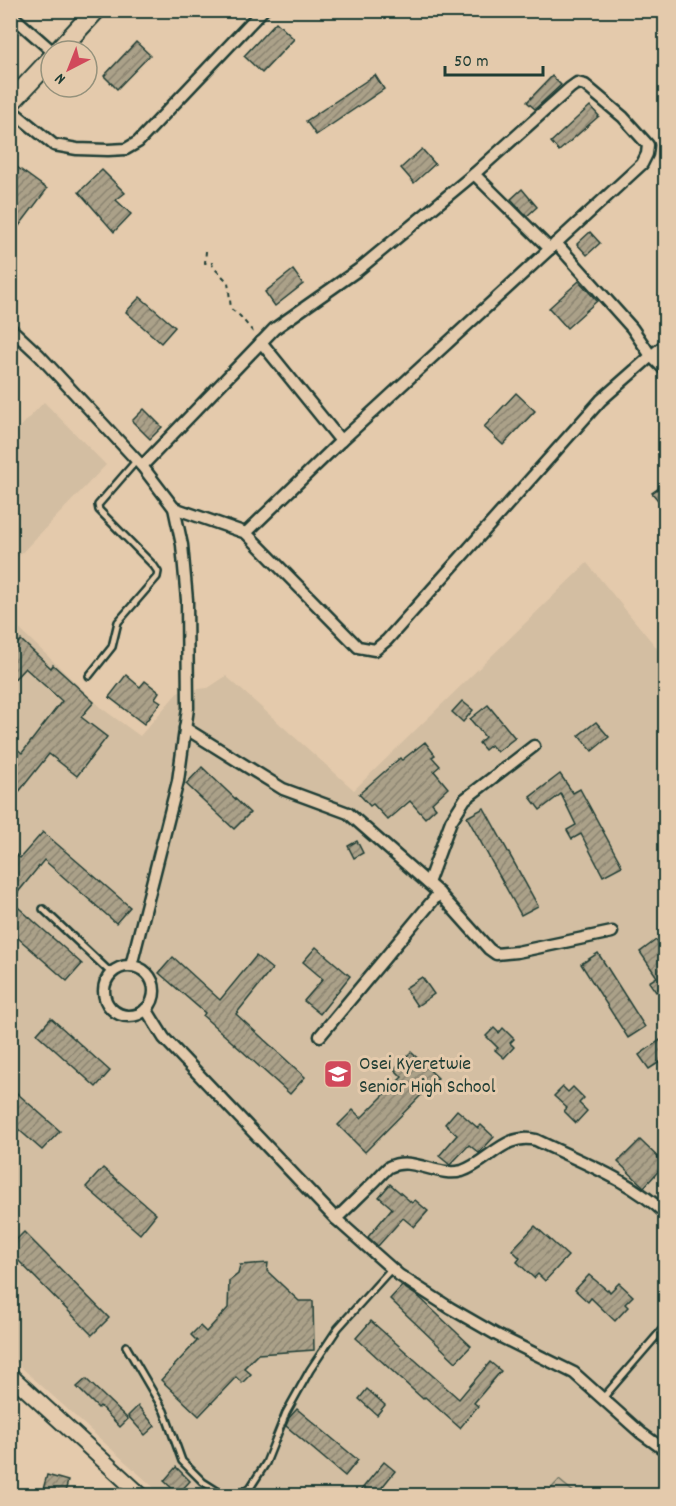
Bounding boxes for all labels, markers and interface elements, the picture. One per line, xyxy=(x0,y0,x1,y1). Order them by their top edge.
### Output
north arrow xyxy=(39,39,99,99)
scale bar xyxy=(445,39,542,77)
text: 50 m xyxy=(454,50,489,75)
text: N xyxy=(50,67,71,89)
place label: Osei Kyeretwie Senior High School xyxy=(359,1051,496,1102)
school or university icon: Osei Kyeretwie Senior High School xyxy=(322,1058,354,1090)

